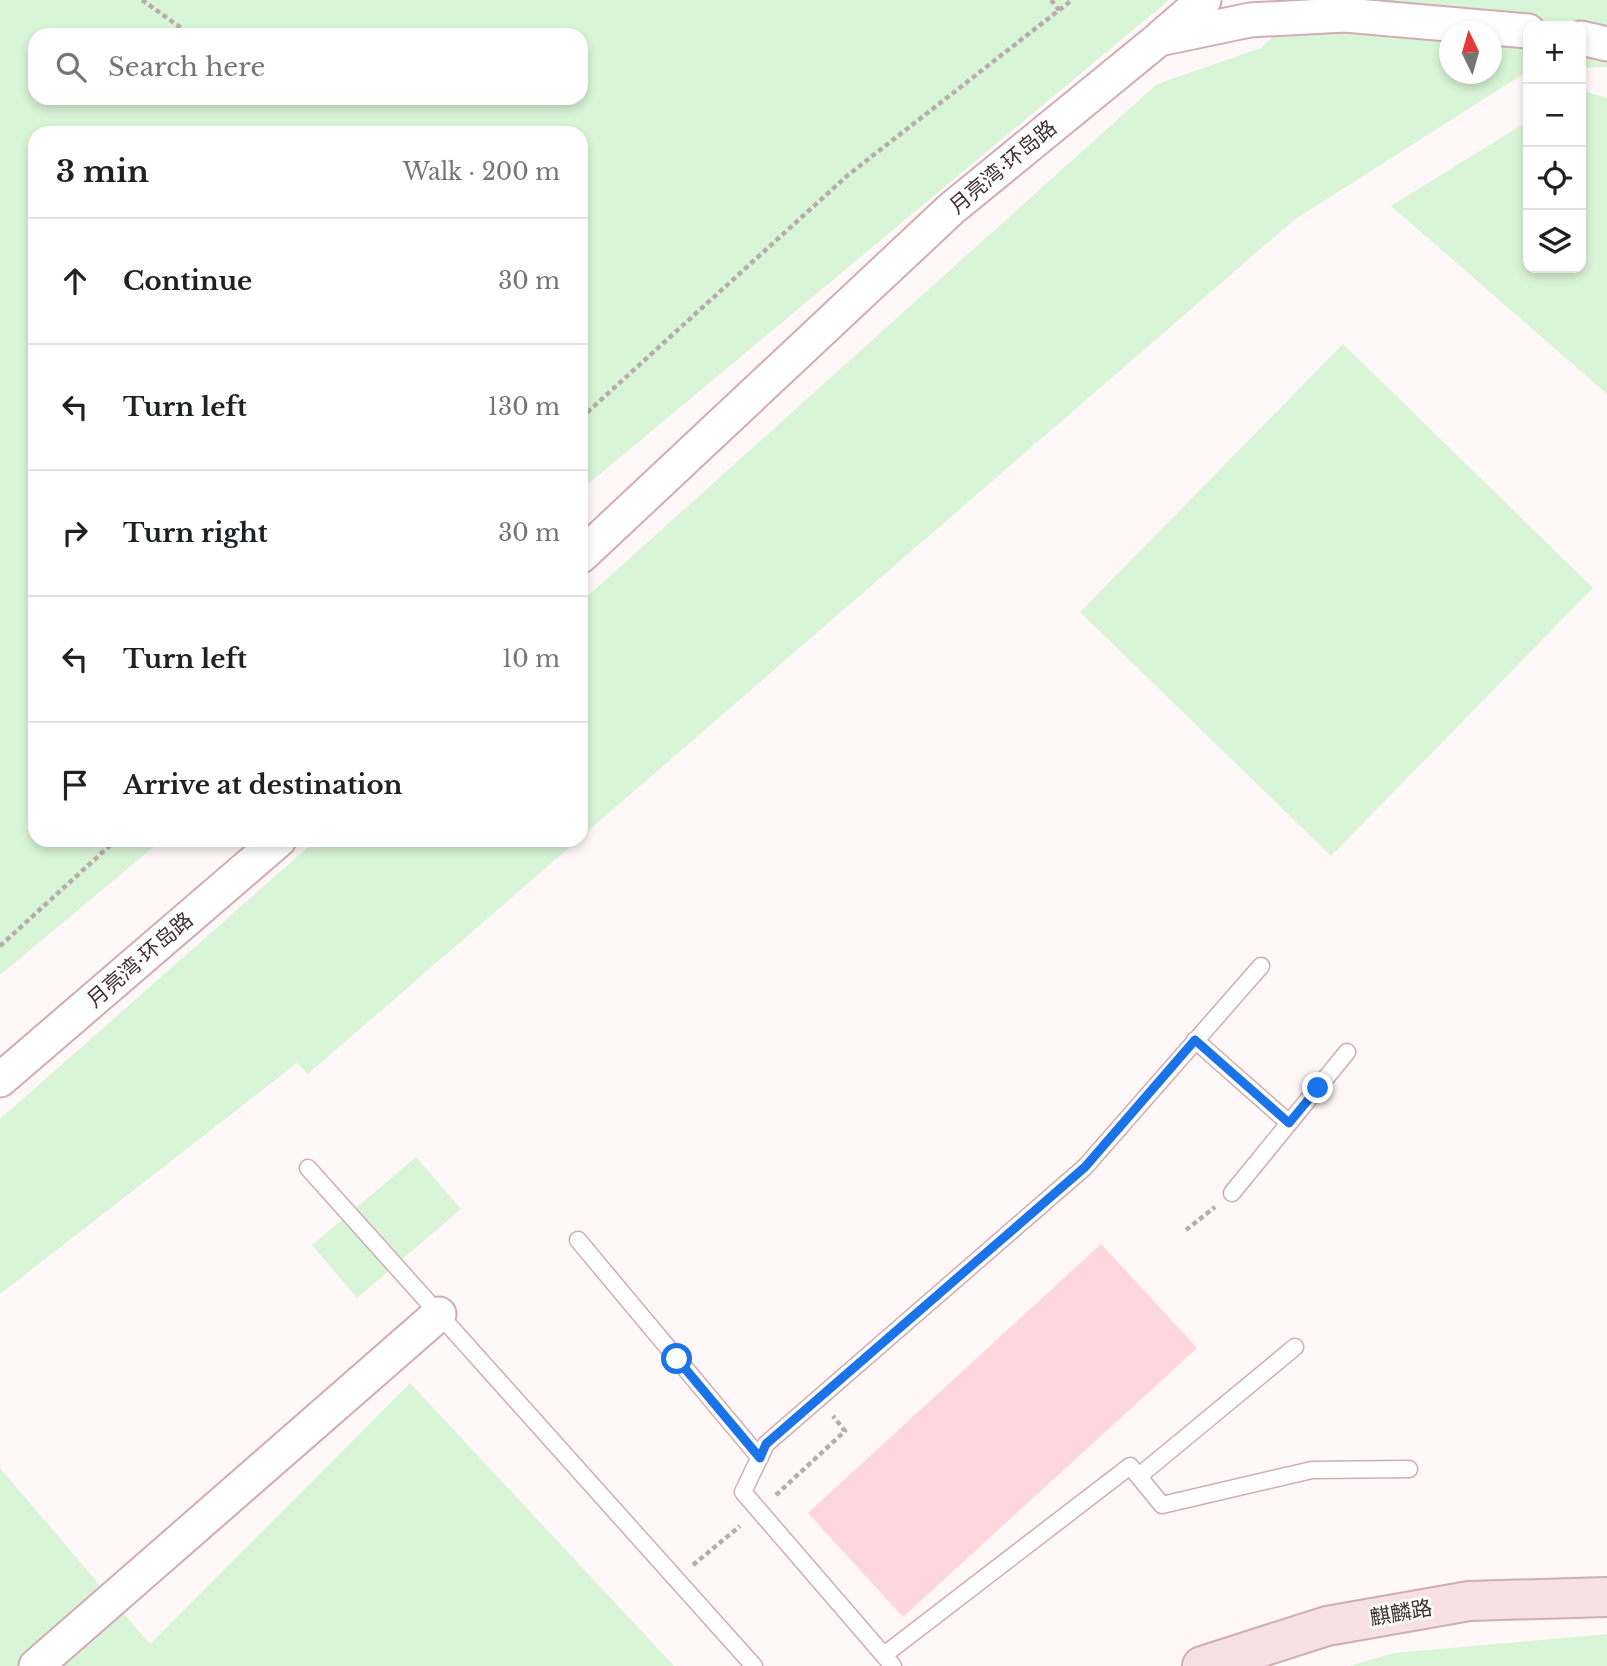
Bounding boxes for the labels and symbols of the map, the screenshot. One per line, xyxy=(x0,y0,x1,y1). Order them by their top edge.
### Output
north arrow xyxy=(1439,21,1502,84)
street label: 月亮湾·环岛路 xyxy=(944,115,1062,219)
street label: 月亮湾·环岛路 xyxy=(82,907,198,1013)
route end xyxy=(1302,1072,1333,1103)
route start xyxy=(661,1343,692,1374)
street label: 麒麟路 xyxy=(1368,1595,1434,1631)

